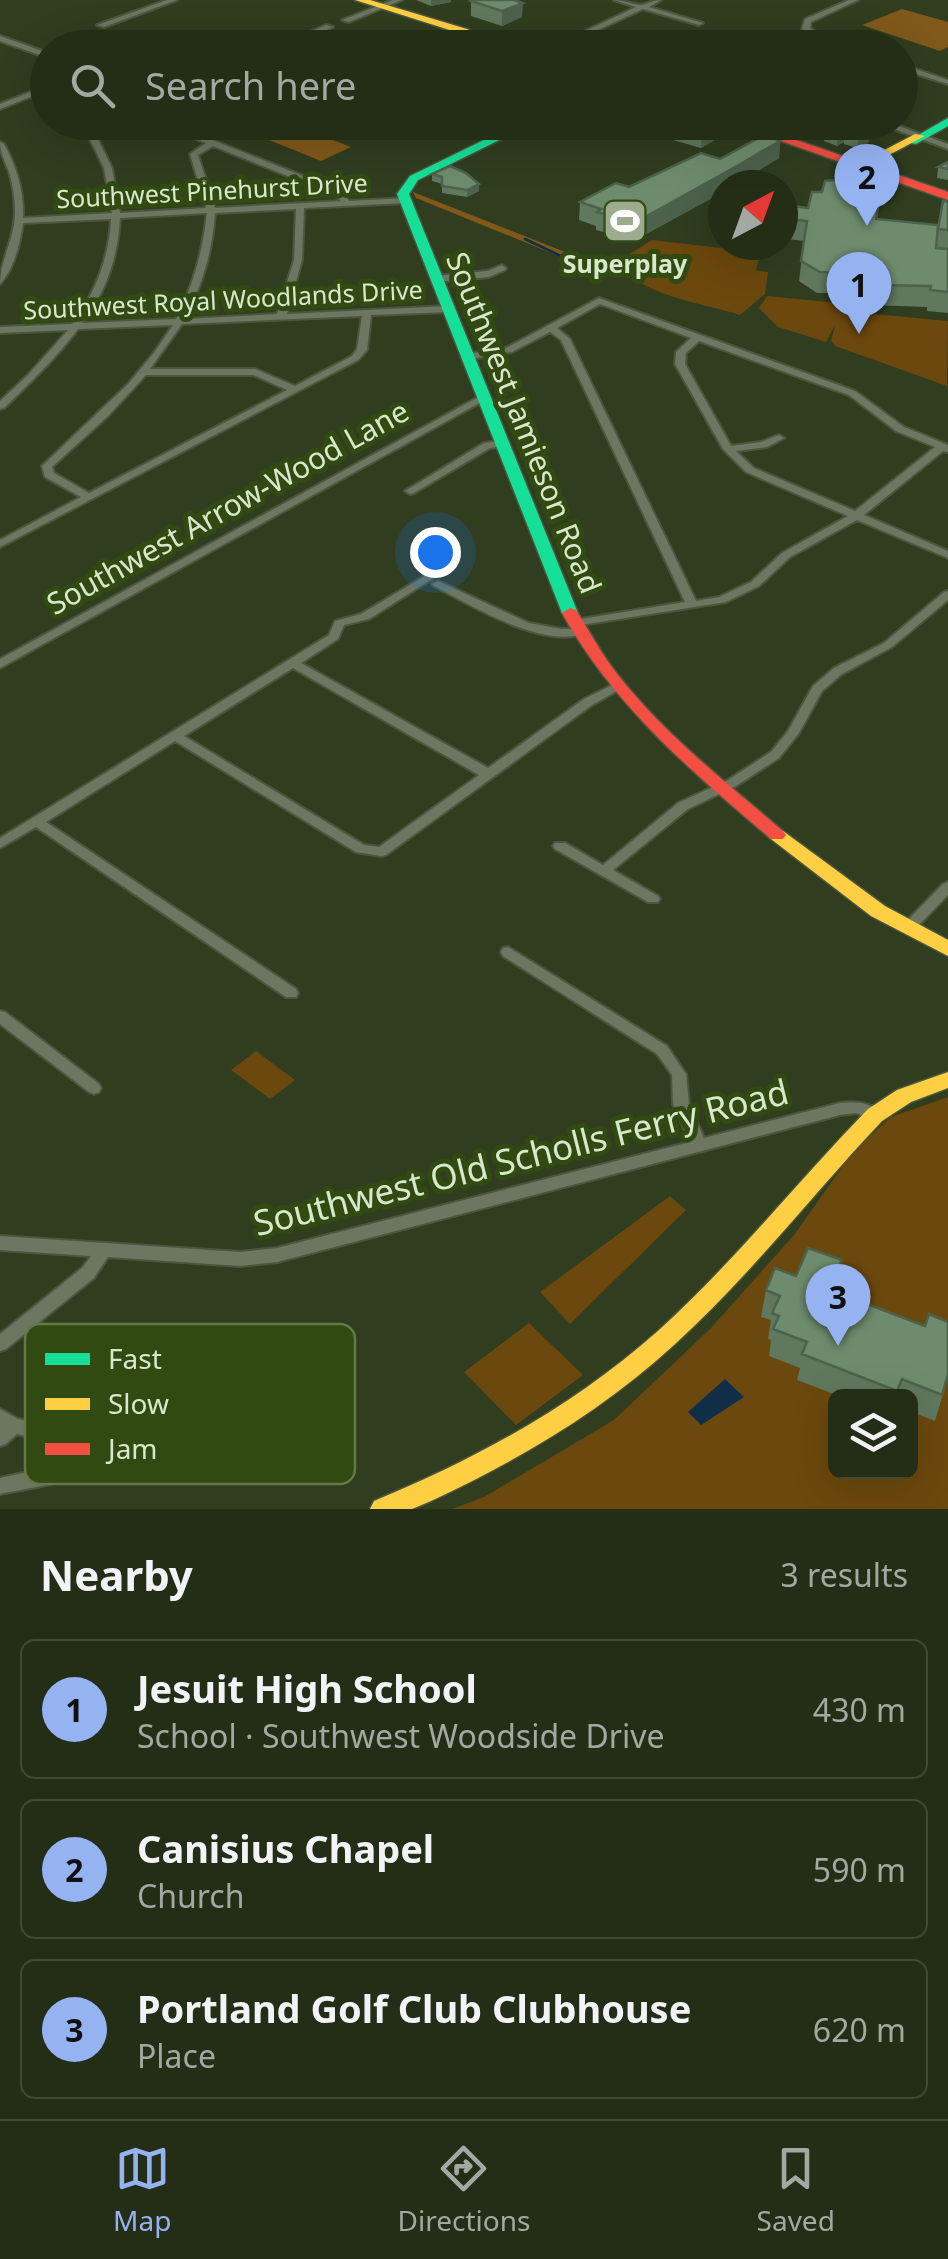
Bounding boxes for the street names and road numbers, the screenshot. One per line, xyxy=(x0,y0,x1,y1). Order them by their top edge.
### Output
street label: Southwest Pinehurst Drive xyxy=(55,165,368,215)
street label: Southwest Jamieson Road xyxy=(437,246,612,599)
street label: Southwest Royal Woodlands Drive xyxy=(22,272,424,326)
street label: Southwest Arrow-Wood Lane xyxy=(39,390,416,624)
street label: Southwest Old Scholls Ferry Road xyxy=(248,1067,793,1246)

